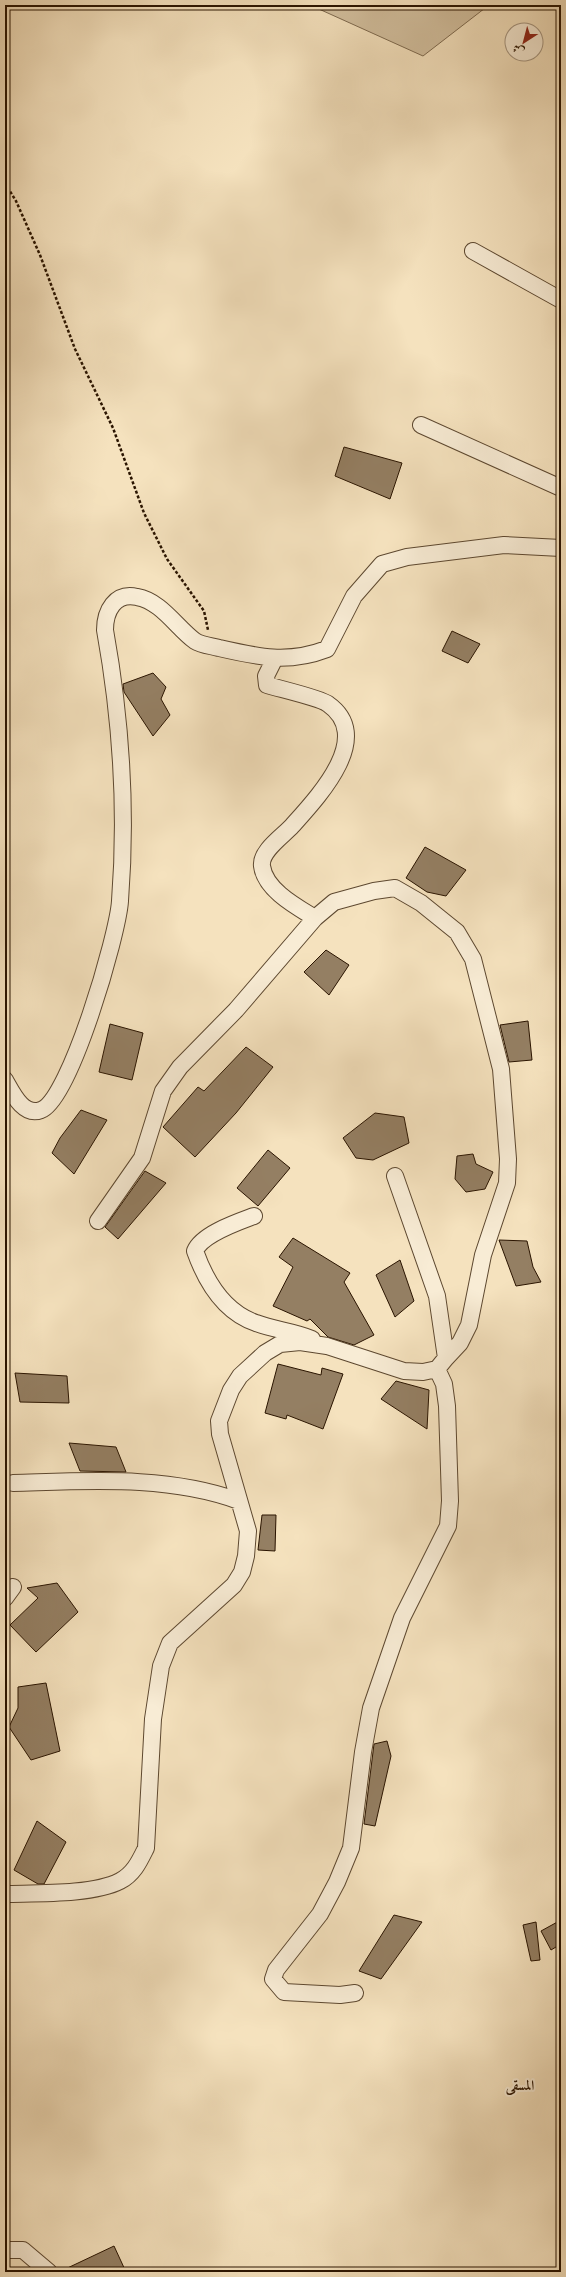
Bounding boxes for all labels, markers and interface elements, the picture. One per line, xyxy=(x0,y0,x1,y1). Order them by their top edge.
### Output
north arrow xyxy=(504,22,544,62)
text: ش xyxy=(510,40,527,58)
district label: المسقى xyxy=(505,2077,534,2096)

